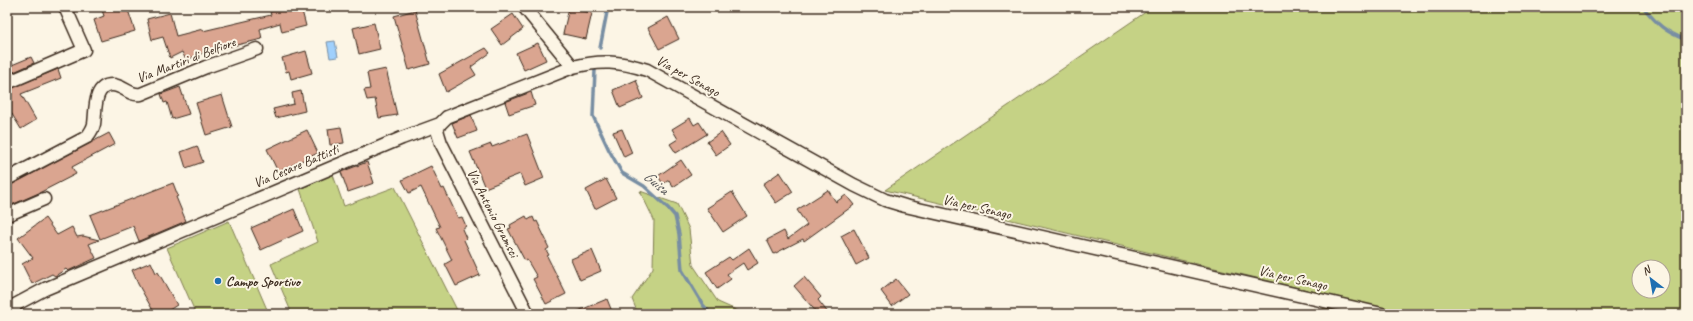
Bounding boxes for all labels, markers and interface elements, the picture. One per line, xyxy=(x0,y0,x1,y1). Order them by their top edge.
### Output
street label: Via Martiri di Belfiore xyxy=(134,33,239,87)
street label: Via per Senago xyxy=(653,52,724,101)
street label: Via Cesare Battisti xyxy=(251,140,343,192)
street label: Via Antonio Gramsci xyxy=(463,166,524,262)
water label: Guisa xyxy=(640,167,674,200)
street label: Via per Senago xyxy=(941,191,1014,223)
north arrow xyxy=(1631,259,1671,299)
street label: Via per Senago xyxy=(1257,262,1330,294)
text: N xyxy=(1639,262,1654,278)
place label: Campo Sportivo xyxy=(226,273,302,290)
marker: Campo Sportivo xyxy=(213,276,223,286)

